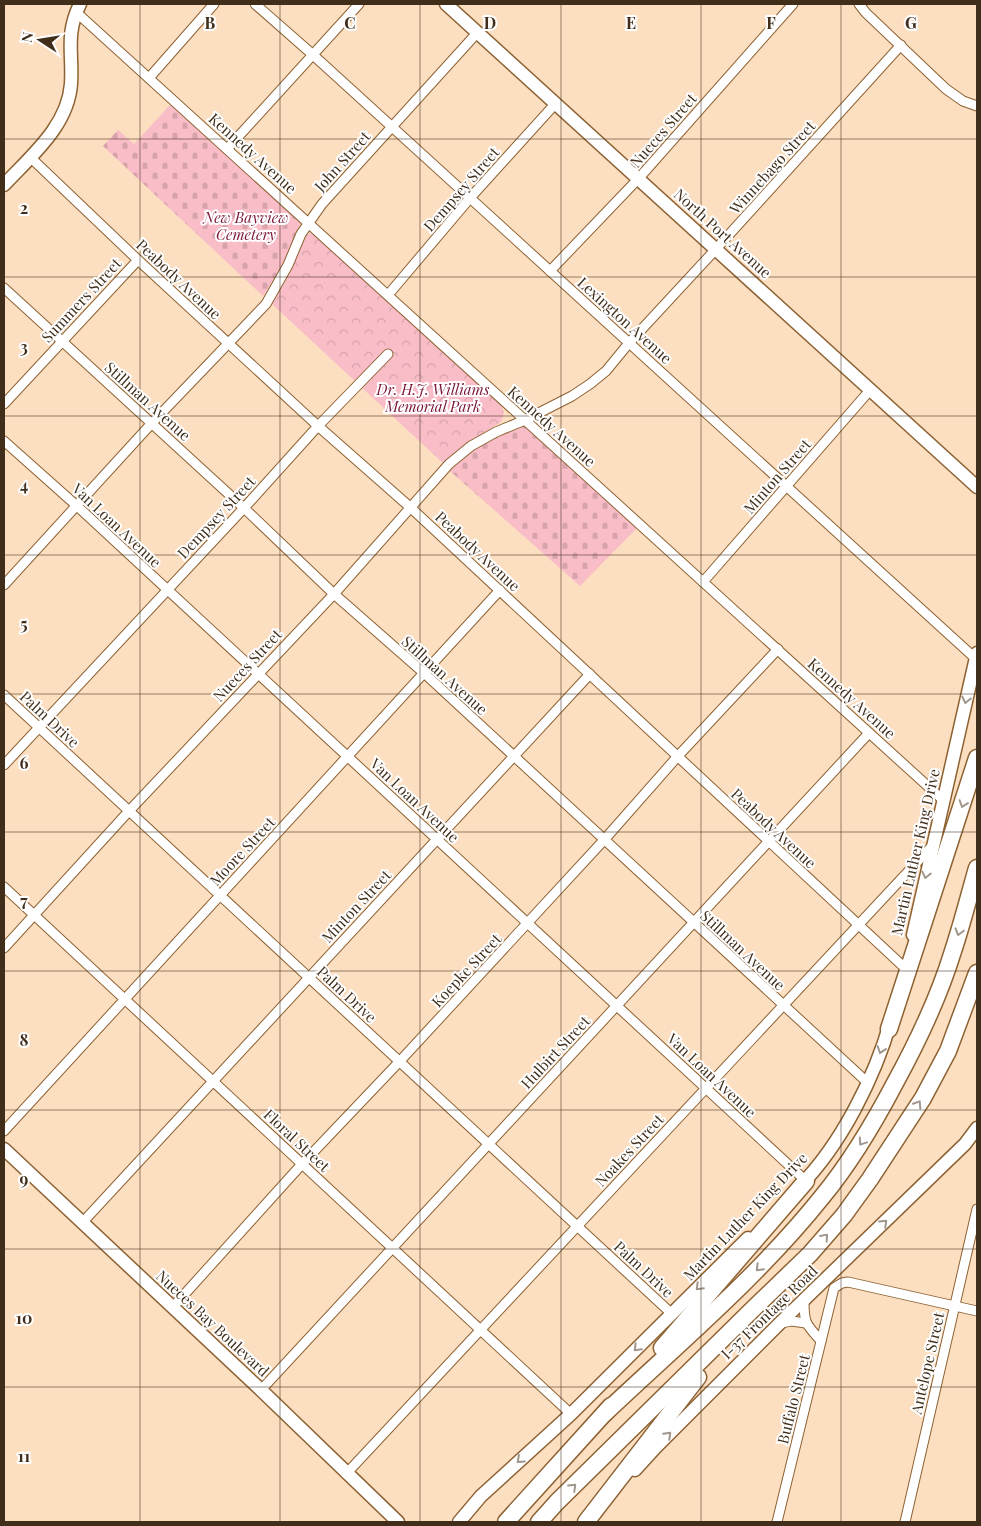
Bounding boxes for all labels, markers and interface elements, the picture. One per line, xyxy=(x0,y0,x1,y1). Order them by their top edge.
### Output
text: B xyxy=(205,12,216,33)
text: C xyxy=(344,12,356,33)
text: D xyxy=(484,12,496,33)
text: E xyxy=(626,12,636,33)
text: F xyxy=(766,12,776,33)
text: G xyxy=(905,12,917,33)
north arrow xyxy=(15,15,65,65)
text: N xyxy=(16,30,37,44)
street label: Nueces Street xyxy=(625,88,701,171)
street label: Kennedy Avenue xyxy=(205,108,301,198)
street label: Winnebago Street xyxy=(724,116,820,219)
street label: John Street xyxy=(309,126,375,196)
street label: Dempsey Street xyxy=(419,142,504,235)
street label: North Port Avenue xyxy=(670,184,776,282)
text: 2 xyxy=(20,197,28,218)
park label: New Bayview Cemetery xyxy=(202,207,288,244)
street label: Peabody Avenue xyxy=(132,235,226,323)
street label: Summers Street xyxy=(37,253,126,346)
street label: Lexington Avenue xyxy=(574,272,676,368)
text: 3 xyxy=(20,336,28,357)
street label: Stillman Avenue xyxy=(101,357,195,445)
park label: Dr. H.J. Williams Memorial Park xyxy=(376,379,490,416)
street label: Kennedy Avenue xyxy=(504,381,600,471)
street label: Minton Street xyxy=(739,434,815,518)
street label: Dempsey Street xyxy=(173,471,260,563)
text: 4 xyxy=(20,474,28,495)
street label: Van Loan Avenue xyxy=(67,478,166,571)
street label: Peabody Avenue xyxy=(431,507,525,595)
text: 5 xyxy=(20,613,28,634)
street label: Nueces Street xyxy=(208,624,286,706)
street label: Stillman Avenue xyxy=(398,631,492,719)
street label: Kennedy Avenue xyxy=(804,653,900,743)
street label: Palm Drive xyxy=(16,686,84,752)
one-way arrow xyxy=(961,696,972,705)
text: 6 xyxy=(20,752,29,773)
street label: Van Loan Avenue xyxy=(365,753,464,846)
street label: Martin Luther King Drive xyxy=(886,767,944,937)
street label: Peabody Avenue xyxy=(727,784,821,872)
one-way arrow xyxy=(958,800,968,808)
street label: Moore Street xyxy=(205,812,280,890)
street label: Minton Street xyxy=(317,865,395,947)
one-way arrow xyxy=(921,871,932,880)
text: 7 xyxy=(20,890,28,911)
street label: Stillman Avenue xyxy=(696,906,790,994)
one-way arrow xyxy=(954,927,964,935)
street label: Koepke Street xyxy=(427,928,506,1011)
street label: Palm Drive xyxy=(313,961,381,1027)
street label: Hulbirt Street xyxy=(516,1011,594,1093)
street label: Van Loan Avenue xyxy=(662,1028,761,1121)
text: 8 xyxy=(20,1029,29,1050)
one-way arrow xyxy=(877,1045,887,1053)
one-way arrow xyxy=(912,1101,922,1110)
street label: Floral Street xyxy=(260,1104,335,1176)
street label: Noakes Street xyxy=(590,1109,668,1191)
one-way arrow xyxy=(859,1136,868,1146)
street label: Martin Luther King Drive xyxy=(679,1148,811,1284)
text: 9 xyxy=(20,1168,29,1189)
one-way arrow xyxy=(878,1220,887,1229)
one-way arrow xyxy=(819,1234,827,1243)
street label: Palm Drive xyxy=(610,1236,678,1302)
street label: I-37 Frontage Road xyxy=(716,1261,822,1363)
one-way arrow xyxy=(756,1262,765,1271)
street label: Nueces Bay Boulevard xyxy=(152,1265,274,1381)
one-way arrow xyxy=(696,1281,705,1290)
text: 10 xyxy=(16,1307,32,1328)
street label: Antelope Street xyxy=(905,1309,949,1417)
one-way arrow xyxy=(634,1342,643,1351)
street label: Buffalo Street xyxy=(772,1351,814,1446)
one-way arrow xyxy=(662,1432,671,1441)
text: 11 xyxy=(18,1445,30,1466)
one-way arrow xyxy=(517,1454,526,1463)
one-way arrow xyxy=(567,1484,576,1493)

